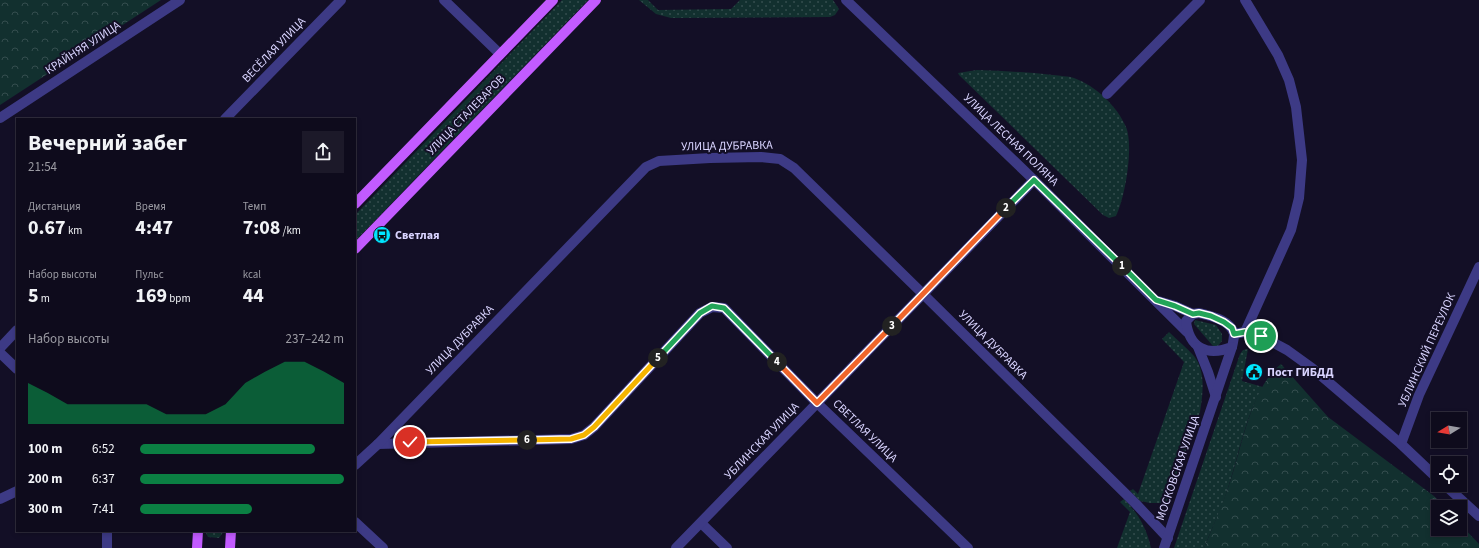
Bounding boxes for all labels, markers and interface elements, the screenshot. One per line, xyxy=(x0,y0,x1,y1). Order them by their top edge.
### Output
street label: ВЕСЁЛАЯ УЛИЦА xyxy=(238,13,310,87)
street label: КРАЙНЯЯ УЛИЦА xyxy=(42,17,124,79)
street label: УЛИЦА СТАЛЕВАРОВ xyxy=(423,71,509,159)
street label: УЛИЦА ЛЕСНАЯ ПОЛЯНА xyxy=(960,90,1063,190)
text: Вечерний забег xyxy=(28,127,187,159)
button: share xyxy=(302,131,344,173)
street label: УЛИЦА ДУБРАВКА xyxy=(681,137,773,155)
text: 21:54 xyxy=(28,158,57,176)
pin: 2 xyxy=(996,198,1016,218)
text: Дистанция xyxy=(28,199,81,214)
text: Время xyxy=(135,199,166,214)
text: Темп xyxy=(243,199,266,214)
text: 2 xyxy=(1003,200,1009,215)
text: 0.67 xyxy=(28,214,66,242)
text: 4:47 xyxy=(135,214,173,242)
text: 7:08 xyxy=(243,214,280,242)
text: km xyxy=(66,223,82,238)
text: /km xyxy=(280,223,301,238)
bus stop icon: Светлая xyxy=(372,225,392,245)
place label: Светлая xyxy=(395,227,440,244)
pin: 1 xyxy=(1112,256,1132,276)
text: 1 xyxy=(1119,258,1125,273)
text: Набор высоты xyxy=(28,267,97,282)
text: Пульс xyxy=(135,267,164,282)
text: kcal xyxy=(243,267,261,282)
text: 5 xyxy=(28,282,39,310)
text: 169 xyxy=(135,282,167,310)
text: 44 xyxy=(243,282,264,310)
street label: УБЛИНСКИЙ ПЕРЕУЛОК xyxy=(1394,290,1460,410)
text: m xyxy=(39,291,50,306)
text: bpm xyxy=(167,291,191,306)
street label: УЛИЦА ДУБРАВКА xyxy=(422,301,498,379)
street label: УЛИЦА ДУБРАВКА xyxy=(955,307,1032,384)
pin: 3 xyxy=(882,316,902,336)
text: 3 xyxy=(889,318,895,333)
pin xyxy=(1244,319,1278,353)
icon: arrive xyxy=(1250,325,1272,347)
text: Набор высоты xyxy=(28,330,110,348)
text: 237–242 m xyxy=(286,330,344,348)
pin: 5 xyxy=(648,348,668,368)
text: 5 xyxy=(655,350,661,365)
pin: 4 xyxy=(767,352,787,372)
text: 4 xyxy=(774,354,780,369)
public building icon: Пост ГИБДД xyxy=(1244,362,1264,382)
place label: Пост ГИБДД xyxy=(1267,364,1334,381)
street label: СВЕТЛАЯ УЛИЦА xyxy=(829,396,902,467)
street label: УБЛИНСКАЯ УЛИЦА xyxy=(721,398,804,483)
north arrow xyxy=(1431,412,1467,448)
map controls xyxy=(1431,412,1467,536)
street label: МОСКОВСКАЯ УЛИЦА xyxy=(1152,413,1204,523)
pin xyxy=(393,425,427,459)
pin: 6 xyxy=(517,430,537,450)
icon: check xyxy=(399,431,421,453)
text: 6 xyxy=(524,432,530,447)
text: 100 m xyxy=(28,440,62,458)
text: 6:52 xyxy=(92,440,115,458)
button: locate xyxy=(1431,456,1467,492)
text: 200 m xyxy=(28,470,62,488)
text: 6:37 xyxy=(92,470,115,488)
text: 300 m xyxy=(28,500,62,518)
text: 7:41 xyxy=(92,500,115,518)
button: layers xyxy=(1431,500,1467,536)

